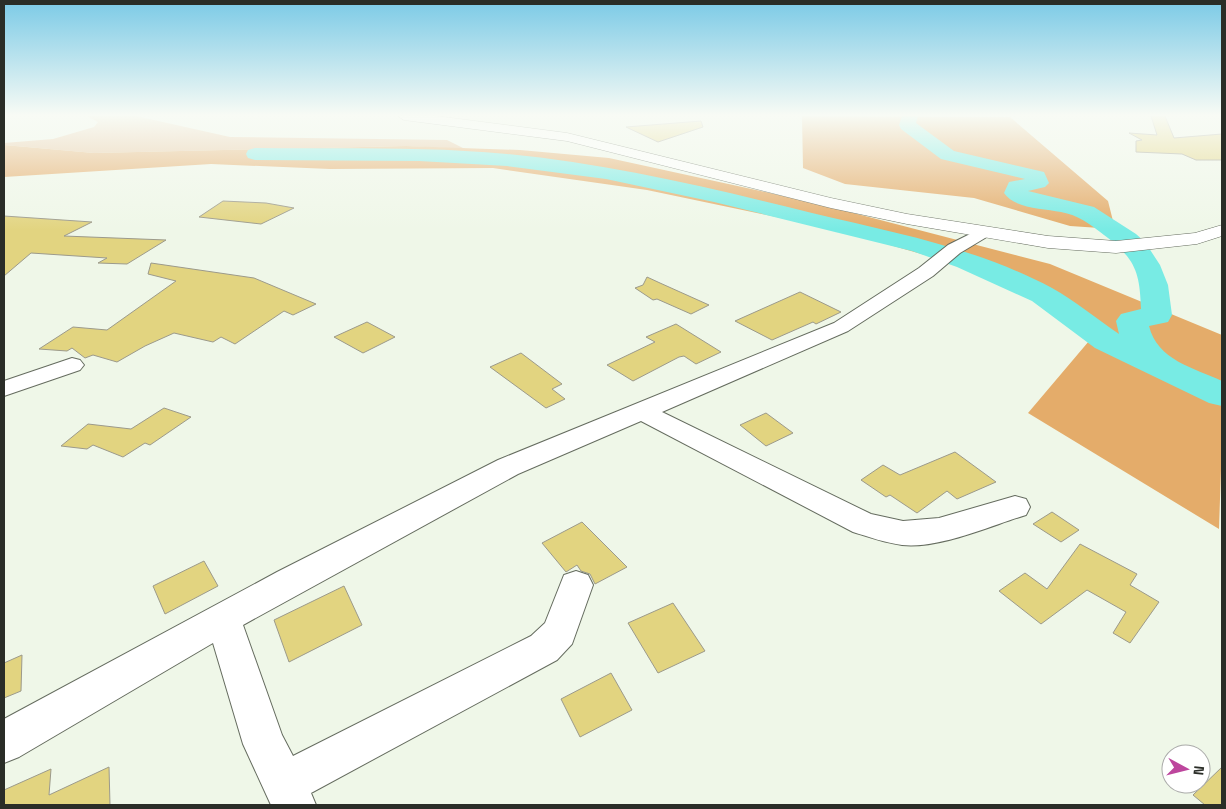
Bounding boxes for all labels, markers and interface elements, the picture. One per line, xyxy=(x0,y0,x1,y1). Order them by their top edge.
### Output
north arrow xyxy=(1161,744,1211,794)
text: N xyxy=(1189,765,1208,776)

